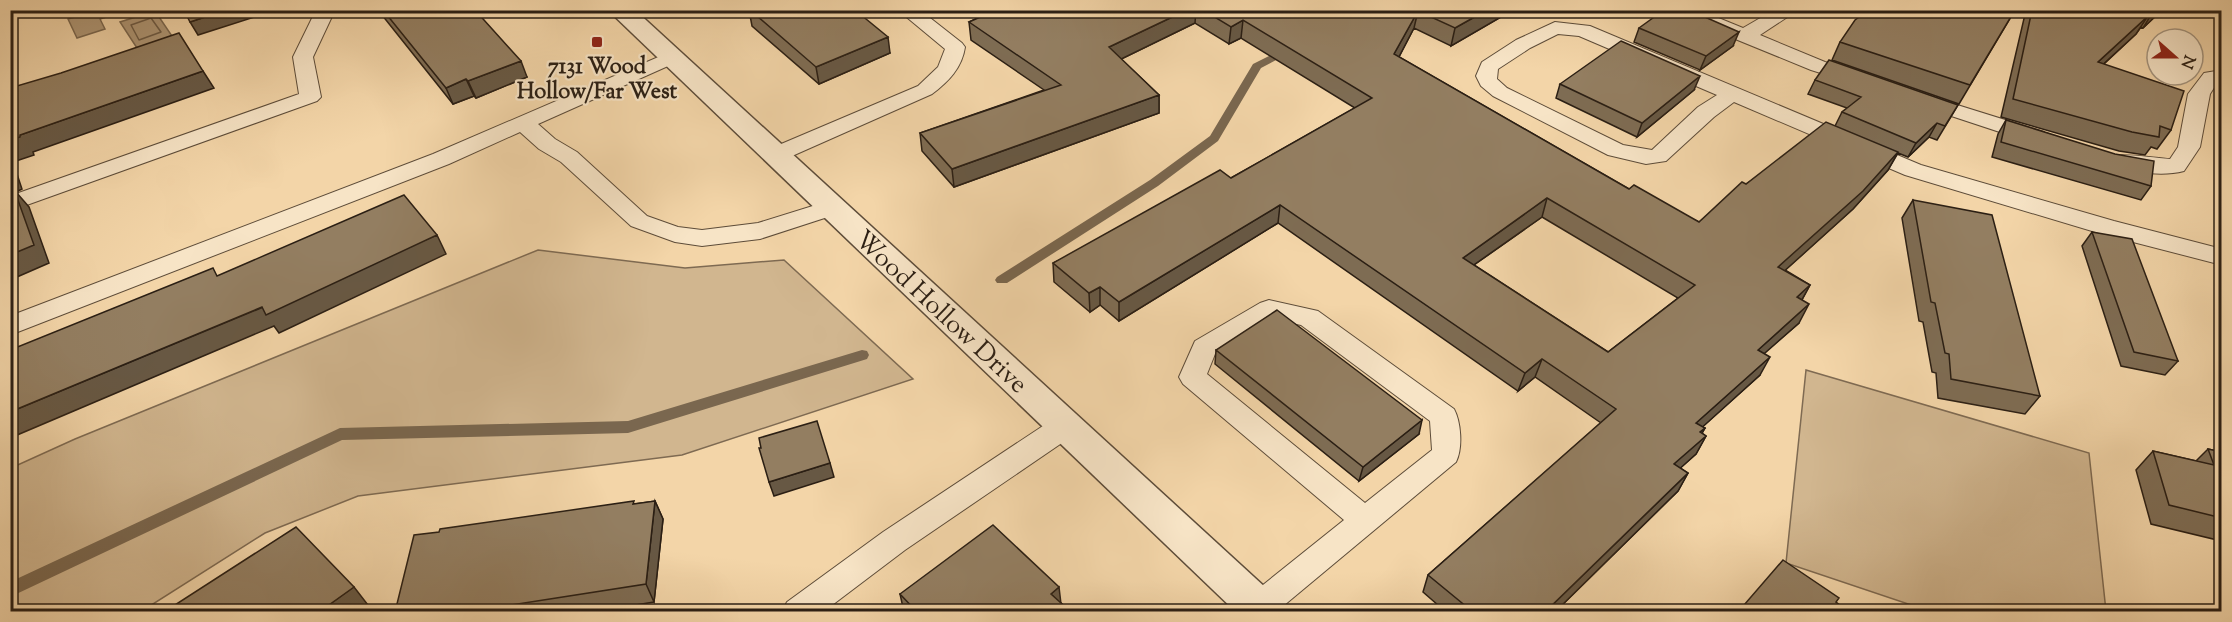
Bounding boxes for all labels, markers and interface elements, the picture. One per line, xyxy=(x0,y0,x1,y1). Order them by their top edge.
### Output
north arrow xyxy=(2145,27,2205,87)
marker: 7131 Wood Hollow/Far West xyxy=(590,35,604,49)
text: N xyxy=(2174,51,2200,72)
place label: 7131 Wood Hollow/Far West xyxy=(517,52,678,109)
street label: Wood Hollow Drive xyxy=(845,223,1035,403)

